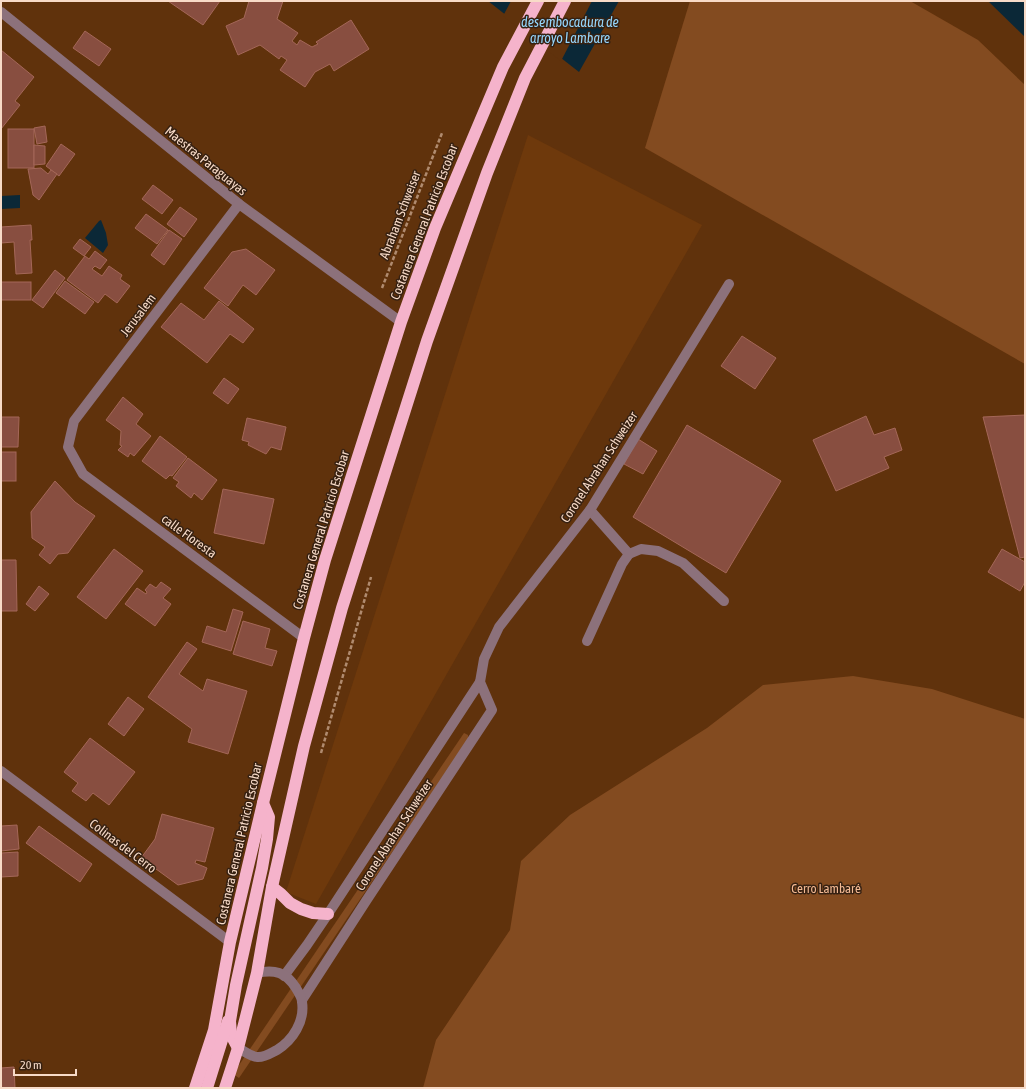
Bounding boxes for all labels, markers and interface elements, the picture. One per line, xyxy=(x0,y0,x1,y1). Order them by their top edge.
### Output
water label: desembocadura de arroyo Lambare xyxy=(521,14,619,46)
street label: Maestras Paraguayas xyxy=(162,124,250,199)
street label: Costanera General Patricio Escobar xyxy=(387,142,461,302)
street label: Abraham Schweiser xyxy=(376,169,424,261)
street label: Jerusalem xyxy=(117,291,159,339)
street label: Coronel Abrahan Schweizer xyxy=(557,409,641,525)
street label: Costanera General Patricio Escobar xyxy=(290,449,352,611)
street label: calle Floresta xyxy=(159,511,219,561)
street label: Costanera General Patricio Escobar xyxy=(213,762,265,926)
street label: Coronel Abrahan Schweizer xyxy=(352,777,436,893)
street label: Colinas del Cerro xyxy=(87,816,159,876)
park label: Cerro Lambaré xyxy=(791,881,861,896)
scale bar xyxy=(14,1051,76,1077)
text: 20 m xyxy=(20,1058,42,1072)

